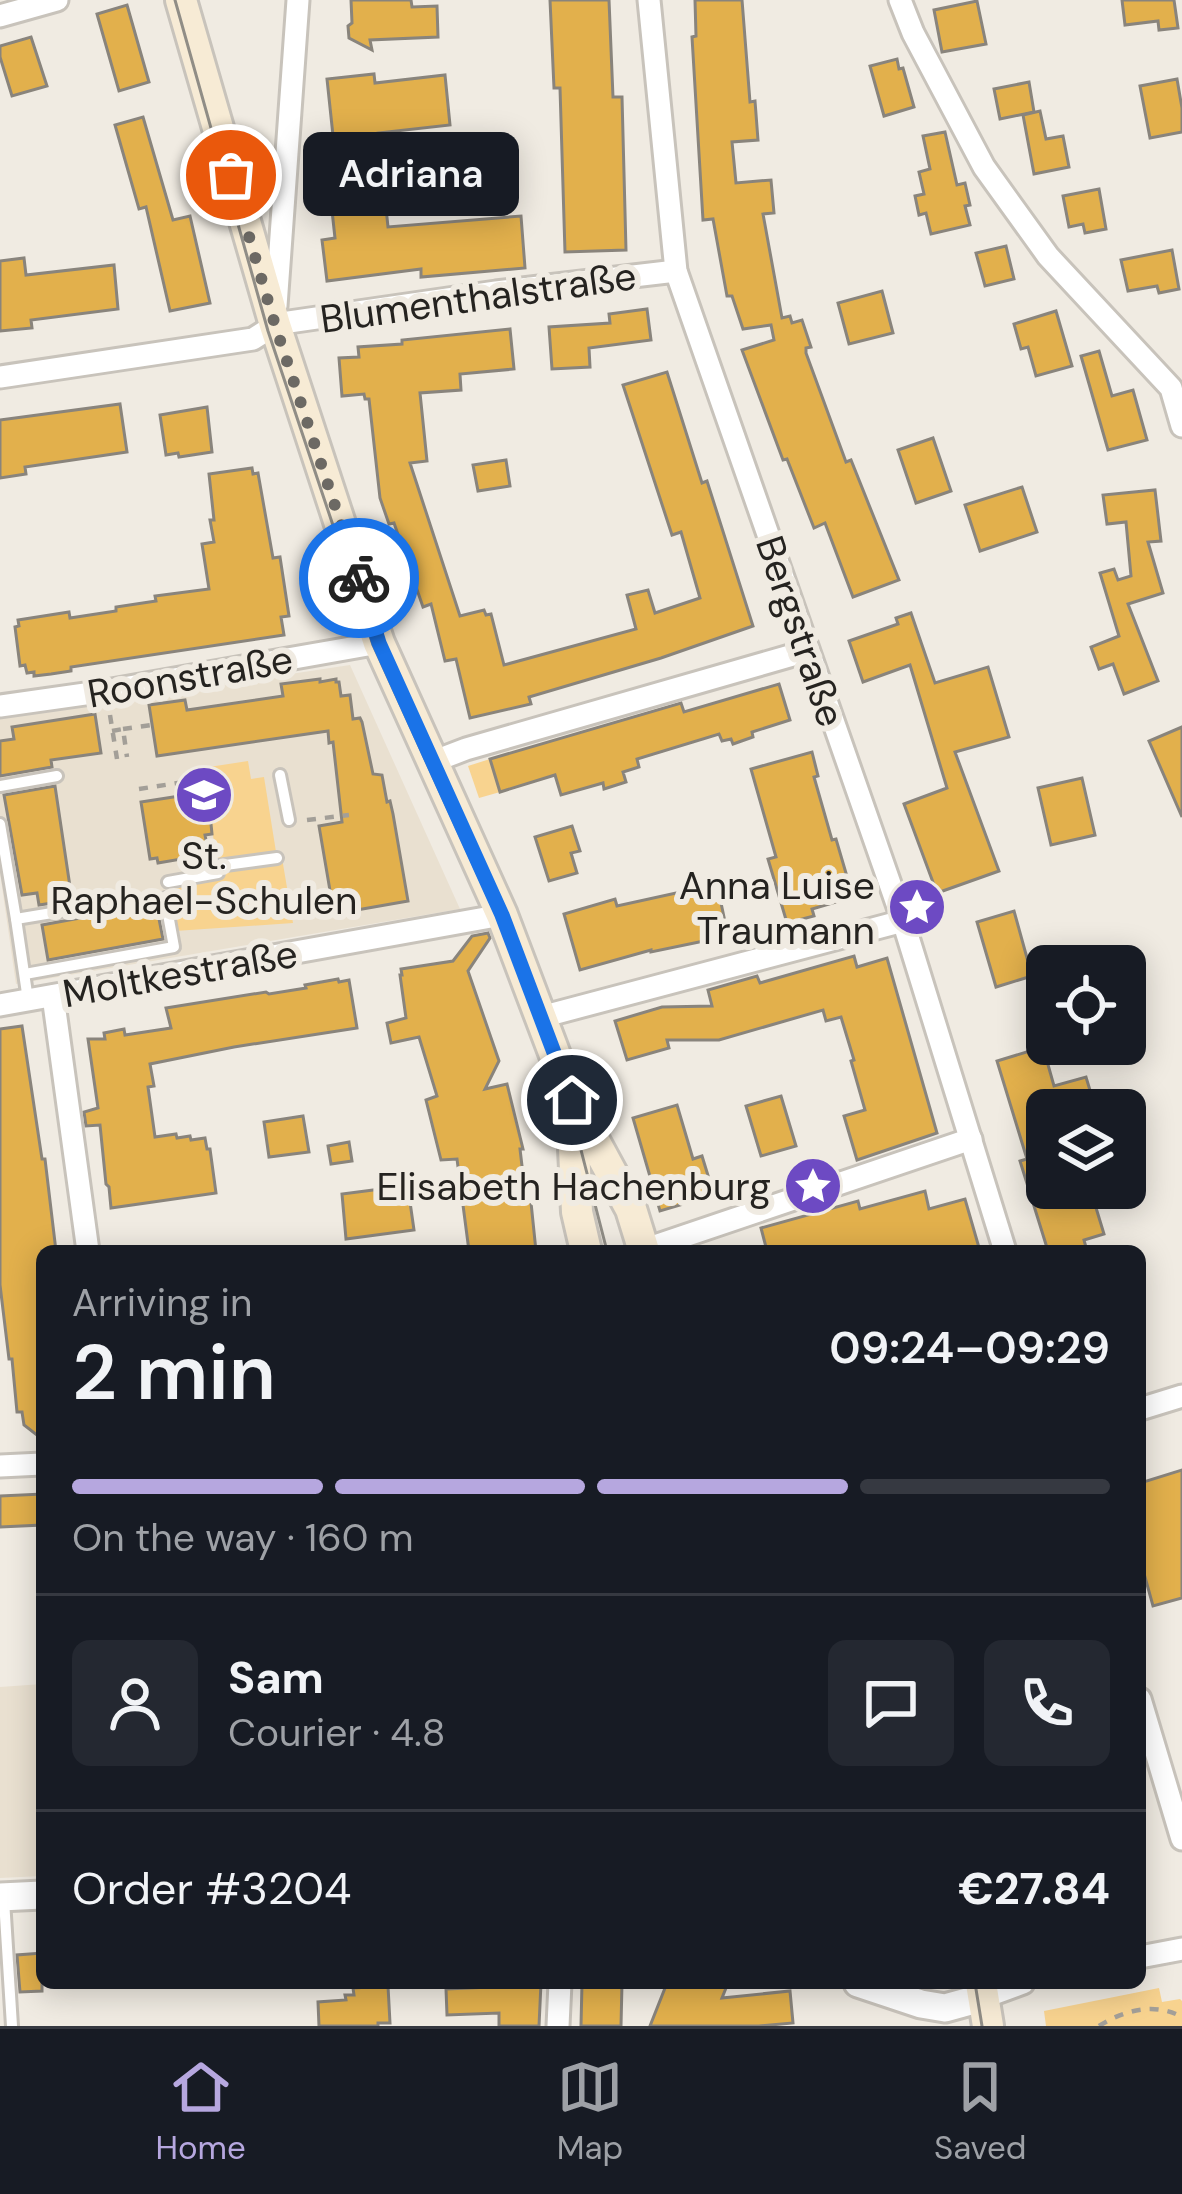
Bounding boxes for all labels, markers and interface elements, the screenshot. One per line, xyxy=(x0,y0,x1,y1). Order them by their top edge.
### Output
pin xyxy=(180,124,282,226)
callout: Adriana xyxy=(303,133,519,217)
icon: bag xyxy=(198,142,264,208)
text: Adriana xyxy=(338,148,484,199)
street label: Blumenthalstraße xyxy=(317,250,639,345)
courier xyxy=(299,518,419,638)
street label: Bergstraße xyxy=(744,529,857,733)
icon: bike xyxy=(326,545,392,611)
street label: Roonstraße xyxy=(83,633,297,720)
school or university icon: St. Raphael-Schulen xyxy=(173,764,235,826)
place label: St. Raphael-Schulen xyxy=(51,830,357,926)
place label: Anna Luise Traumann xyxy=(679,860,875,956)
place icon: Anna Luise Traumann xyxy=(886,876,948,938)
street label: Moltkestraße xyxy=(59,928,301,1019)
map controls xyxy=(1026,945,1146,1209)
button: locate xyxy=(1026,945,1146,1065)
pin xyxy=(521,1049,623,1151)
icon: home xyxy=(539,1067,605,1133)
button: layers xyxy=(1026,1089,1146,1209)
place icon: Elisabeth Hachenburg xyxy=(782,1155,844,1217)
place label: Elisabeth Hachenburg xyxy=(377,1161,771,1212)
text: Arriving in xyxy=(72,1277,252,1328)
text: 09:24–09:29 xyxy=(829,1318,1110,1377)
text: 2 min xyxy=(72,1322,276,1423)
text: On the way · 160 m xyxy=(72,1512,413,1563)
button: person xyxy=(72,1640,198,1766)
button: chat xyxy=(828,1640,954,1766)
button: phone xyxy=(984,1640,1110,1766)
text: Sam xyxy=(228,1648,324,1707)
text: Courier · 4.8 xyxy=(228,1707,445,1758)
text: Order #3204 xyxy=(72,1859,351,1918)
text: €27.84 xyxy=(958,1859,1110,1918)
tab: Home xyxy=(155,2054,246,2169)
tab: Map xyxy=(557,2054,623,2169)
tab: Saved xyxy=(934,2054,1027,2169)

